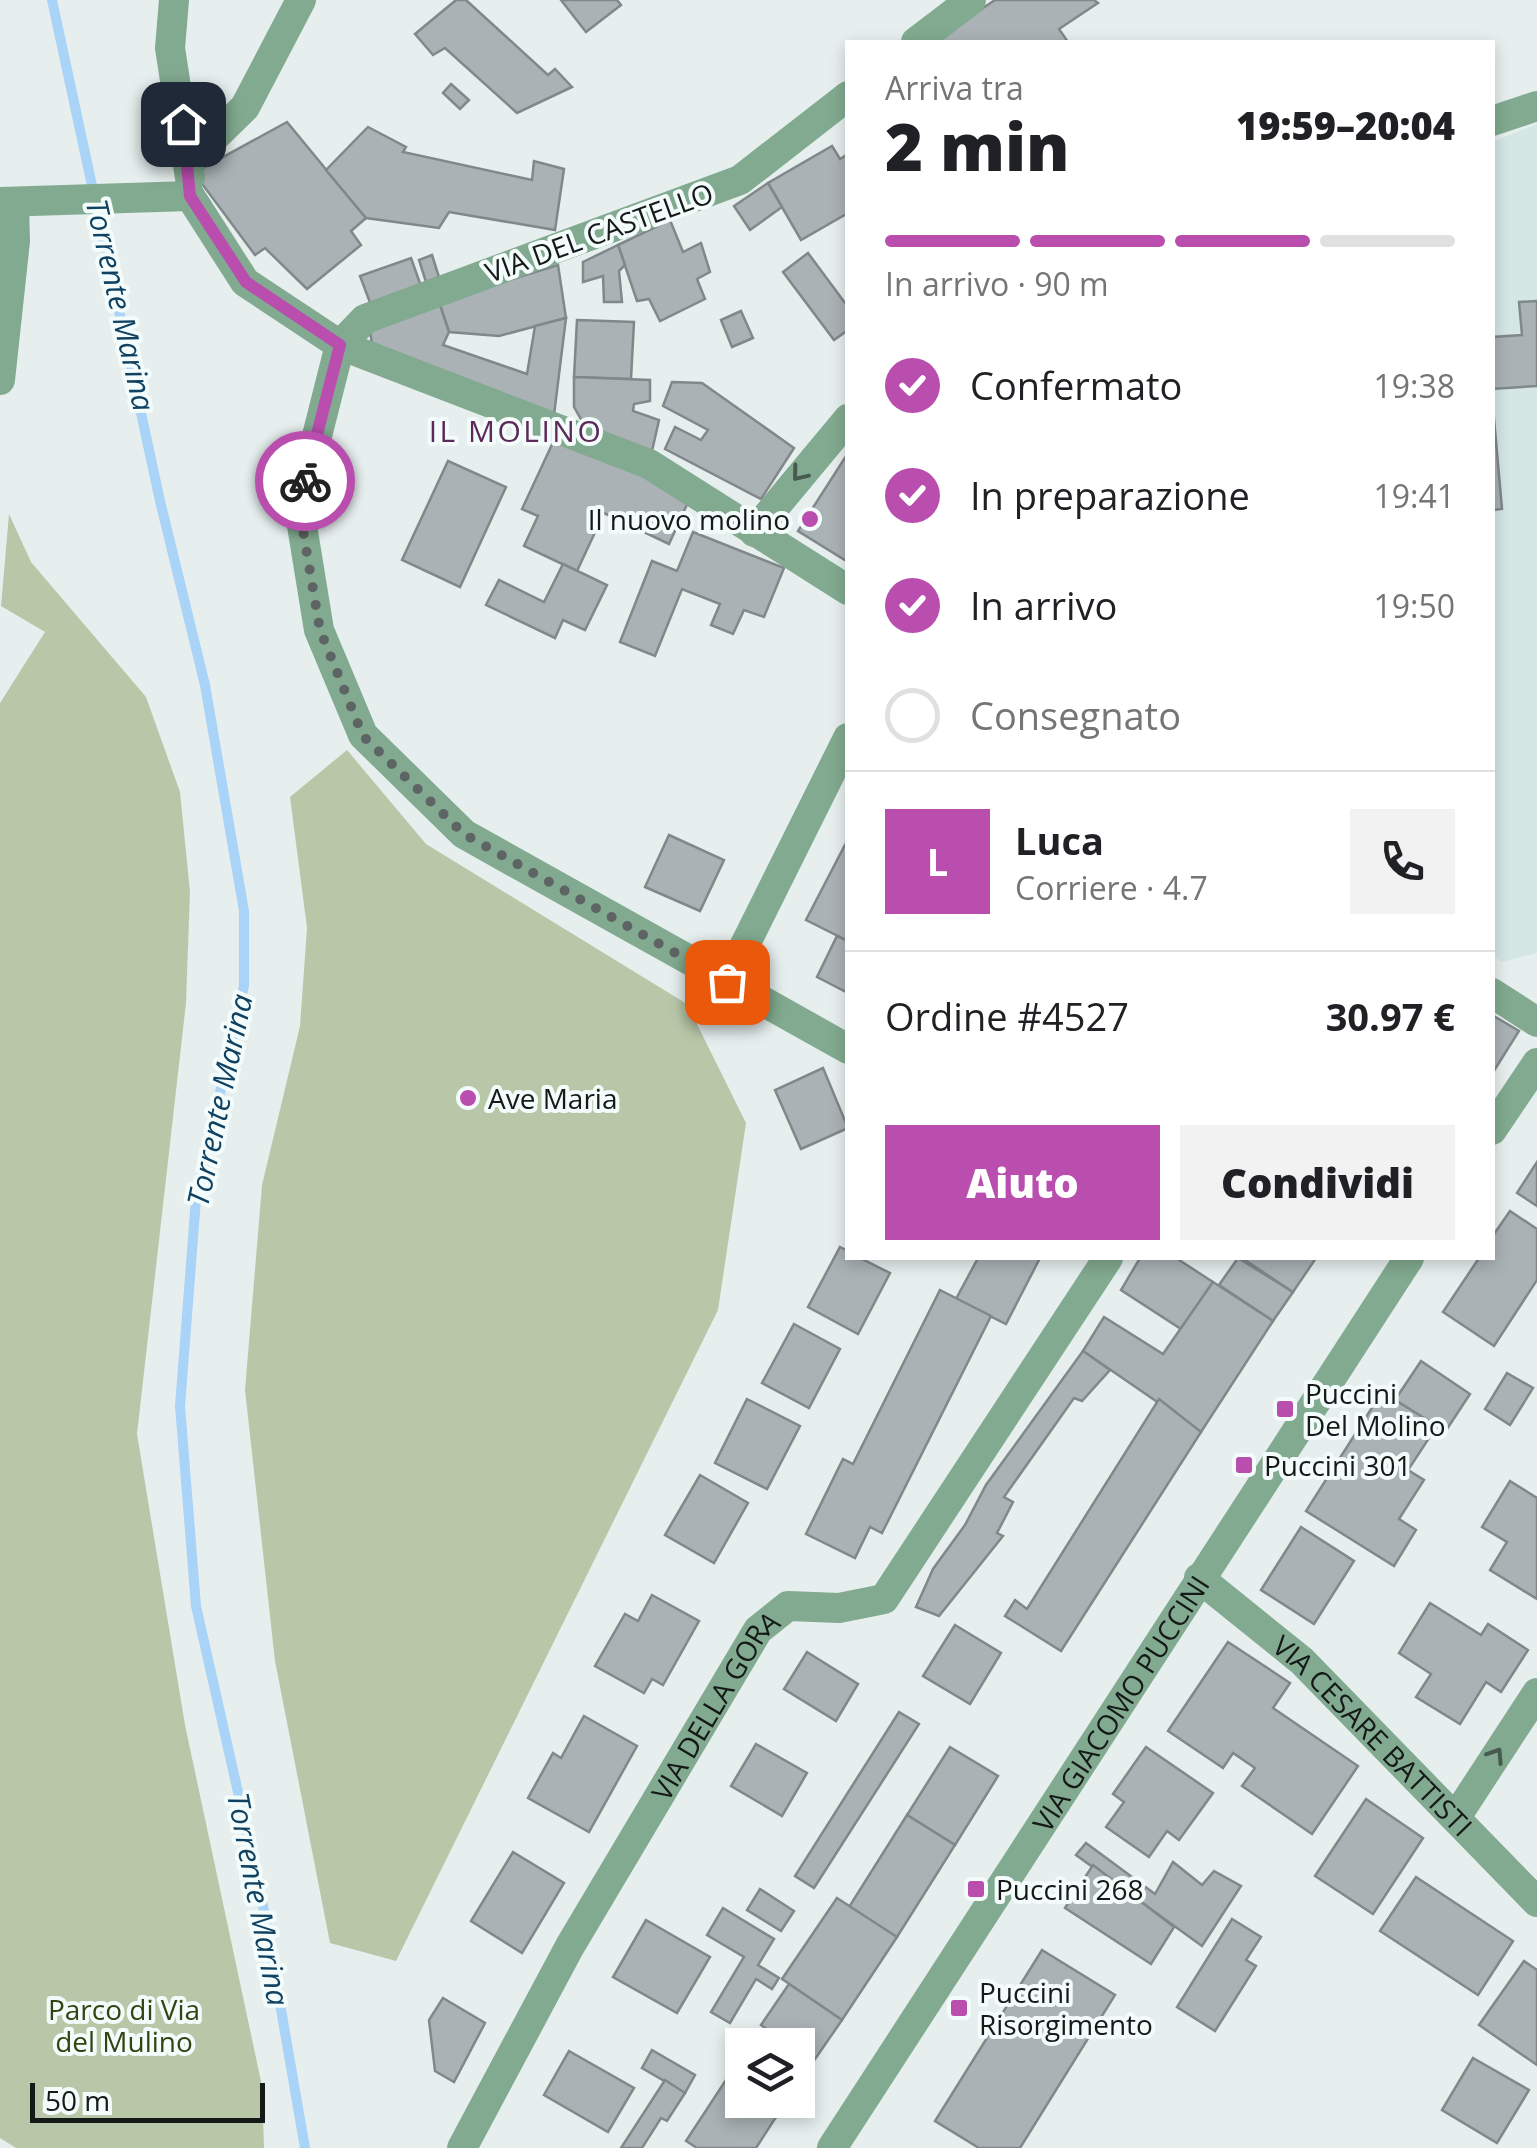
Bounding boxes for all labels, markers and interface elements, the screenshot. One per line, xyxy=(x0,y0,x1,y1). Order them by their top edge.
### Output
text: Arriva tra xyxy=(885,66,1024,109)
pin xyxy=(141,82,226,167)
icon: home xyxy=(156,97,211,152)
text: 19:59–20:04 xyxy=(1236,99,1455,151)
text: 2 min xyxy=(885,102,1070,190)
street label: VIA DEL CASTELLO xyxy=(480,173,718,291)
water label: Torrente Marina xyxy=(77,195,165,415)
text: In arrivo · 90 m xyxy=(885,262,1109,305)
icon: check xyxy=(885,358,940,413)
text: Confermato xyxy=(970,359,1182,411)
text: 19:38 xyxy=(1373,364,1455,407)
district label: IL MOLINO xyxy=(429,410,603,451)
courier xyxy=(255,431,355,531)
icon: bike xyxy=(278,454,333,509)
one-way arrow xyxy=(793,463,811,481)
icon: check xyxy=(885,468,940,523)
text: In preparazione xyxy=(970,469,1250,521)
text: 19:41 xyxy=(1373,474,1455,517)
place label: Il nuovo molino xyxy=(588,500,790,538)
marker: Il nuovo molino xyxy=(799,508,821,530)
icon: check xyxy=(885,578,940,633)
text: In arrivo xyxy=(970,579,1117,631)
text: 19:50 xyxy=(1373,584,1455,627)
text: Consegnato xyxy=(970,689,1181,741)
button: phone xyxy=(1350,809,1455,914)
text: Luca xyxy=(1015,814,1104,866)
text: L xyxy=(927,835,948,887)
text: Corriere · 4.7 xyxy=(1015,866,1208,909)
pin xyxy=(685,940,770,1025)
icon: bag xyxy=(700,955,755,1010)
water label: Torrente Marina xyxy=(176,990,262,1210)
text: Ordine #4527 xyxy=(885,990,1129,1042)
text: 30.97 € xyxy=(1326,990,1455,1042)
place label: Ave Maria xyxy=(488,1079,618,1117)
marker: Ave Maria xyxy=(457,1087,479,1109)
button: Aiuto xyxy=(885,1125,1160,1240)
button: Condividi xyxy=(1180,1125,1455,1240)
place label: Puccini Del Molino xyxy=(1305,1374,1446,1444)
marker: Puccini Del Molino xyxy=(1274,1398,1296,1420)
place label: Puccini 301 xyxy=(1264,1446,1411,1484)
marker: Puccini 301 xyxy=(1233,1454,1255,1476)
street label: VIA GIACOMO PUCCINI xyxy=(1023,1568,1217,1839)
street label: VIA DELLA GORA xyxy=(642,1601,787,1807)
street label: VIA CESARE BATTISTI xyxy=(1265,1626,1481,1844)
one-way arrow xyxy=(1484,1748,1503,1766)
water label: Torrente Marina xyxy=(218,1789,300,2009)
place label: Puccini 268 xyxy=(996,1870,1143,1908)
marker: Puccini 268 xyxy=(965,1878,987,1900)
place label: Puccini Risorgimento xyxy=(979,1973,1153,2043)
park label: Parco di Via del Mulino xyxy=(48,1990,200,2060)
marker: Puccini Risorgimento xyxy=(948,1997,970,2019)
map controls xyxy=(725,2028,815,2118)
button: layers xyxy=(725,2028,815,2118)
scale bar xyxy=(30,2078,265,2122)
text: 50 m xyxy=(45,2081,110,2119)

